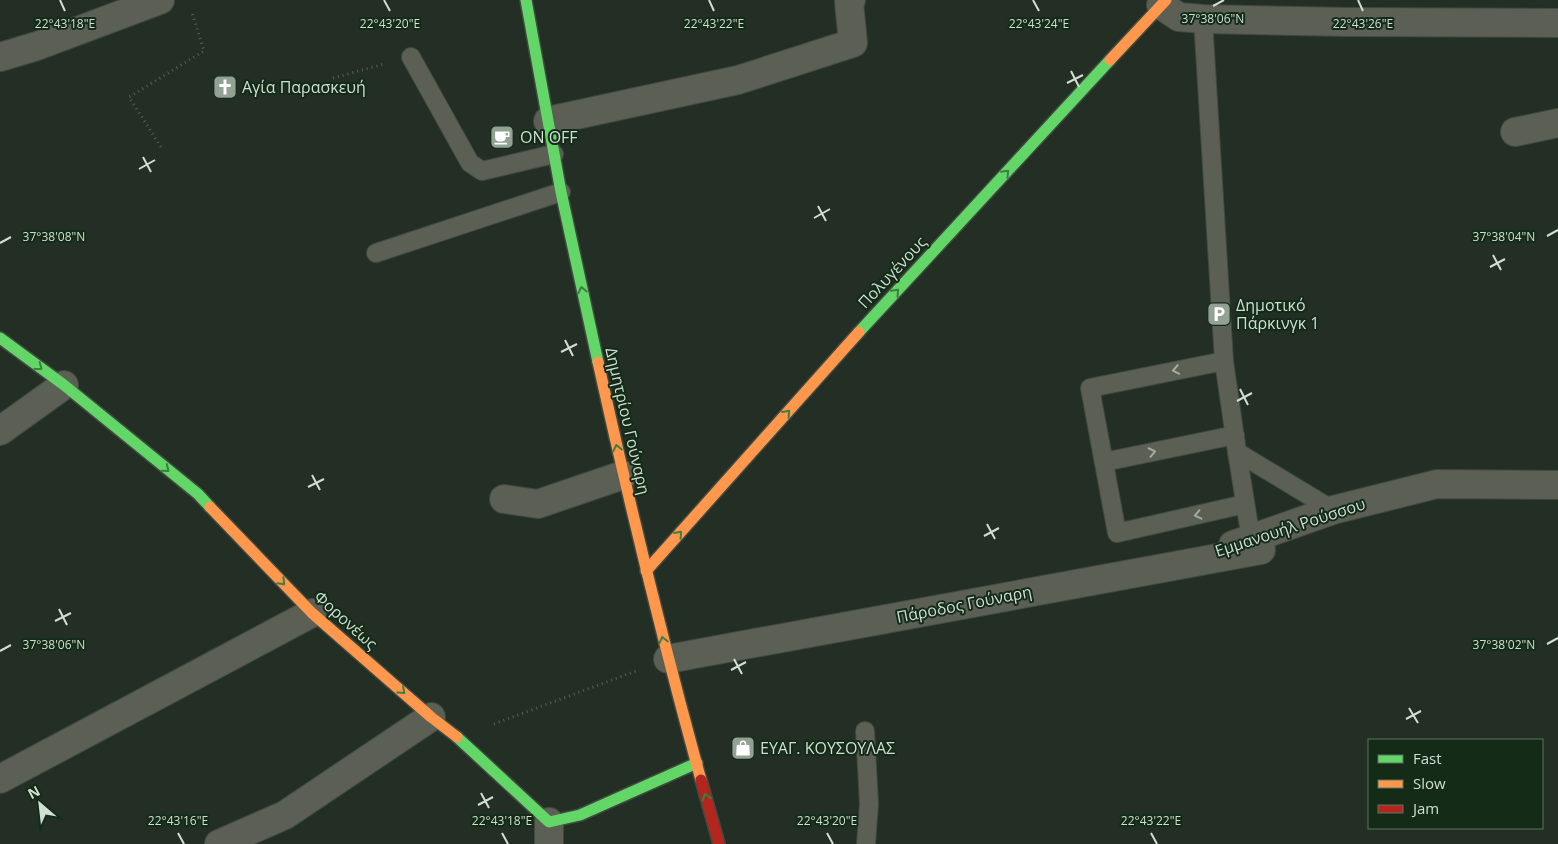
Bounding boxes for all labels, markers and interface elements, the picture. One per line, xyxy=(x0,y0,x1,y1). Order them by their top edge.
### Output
text: 37°38'06"N xyxy=(1182,10,1244,27)
text: 22°43'18"E xyxy=(35,15,95,32)
text: 22°43'20"E xyxy=(360,15,420,32)
text: 22°43'22"E xyxy=(684,15,744,32)
text: 22°43'24"E xyxy=(1009,15,1069,32)
text: 22°43'26"E xyxy=(1333,15,1393,32)
church icon: Αγία Παρασκευή xyxy=(212,74,238,100)
place label: Αγία Παρασκευή xyxy=(242,76,366,98)
cafe icon: ON OFF xyxy=(489,124,515,150)
place label: ON OFF xyxy=(520,126,578,148)
one-way arrow xyxy=(1000,169,1009,178)
text: 37°38'08"N xyxy=(23,228,85,245)
text: 37°38'04"N xyxy=(1473,228,1535,245)
street label: Πολυγένους xyxy=(853,231,931,313)
one-way arrow xyxy=(577,285,588,294)
one-way arrow xyxy=(890,289,899,298)
place label: Δημοτικό Πάρκινγκ 1 xyxy=(1236,294,1319,334)
parking icon: Δημοτικό Πάρκινγκ 1 xyxy=(1206,301,1232,327)
street label: Δημητρίου Γούναρη xyxy=(600,345,656,497)
one-way arrow xyxy=(33,361,43,370)
one-way arrow xyxy=(1171,365,1180,375)
one-way arrow xyxy=(781,410,790,419)
one-way arrow xyxy=(612,444,623,453)
one-way arrow xyxy=(1147,447,1156,458)
one-way arrow xyxy=(160,463,169,471)
street label: Εμμανουήλ Ρούσσου xyxy=(1212,492,1368,562)
one-way arrow xyxy=(1193,509,1202,520)
one-way arrow xyxy=(673,531,682,540)
one-way arrow xyxy=(276,576,285,585)
street label: Πάροδος Γούναρη xyxy=(894,580,1034,628)
street label: Φορονέως xyxy=(310,586,383,654)
text: 37°38'06"N xyxy=(23,636,85,653)
one-way arrow xyxy=(658,636,669,645)
text: 37°38'02"N xyxy=(1473,636,1535,653)
one-way arrow xyxy=(396,686,405,695)
shop icon: ΕΥΑΓ. ΚΟΥΣΟΥΛΑΣ xyxy=(730,735,756,761)
place label: ΕΥΑΓ. ΚΟΥΣΟΥΛΑΣ xyxy=(760,737,895,759)
legend xyxy=(1368,739,1543,829)
text: Fast xyxy=(1413,748,1442,768)
text: Slow xyxy=(1413,773,1446,793)
north arrow xyxy=(15,779,65,829)
text: N xyxy=(24,781,43,803)
one-way arrow xyxy=(702,793,712,802)
text: Jam xyxy=(1411,798,1439,818)
text: 22°43'16"E xyxy=(148,812,208,829)
text: 22°43'18"E xyxy=(472,812,532,829)
text: 22°43'20"E xyxy=(797,812,857,829)
text: 22°43'22"E xyxy=(1121,812,1181,829)

